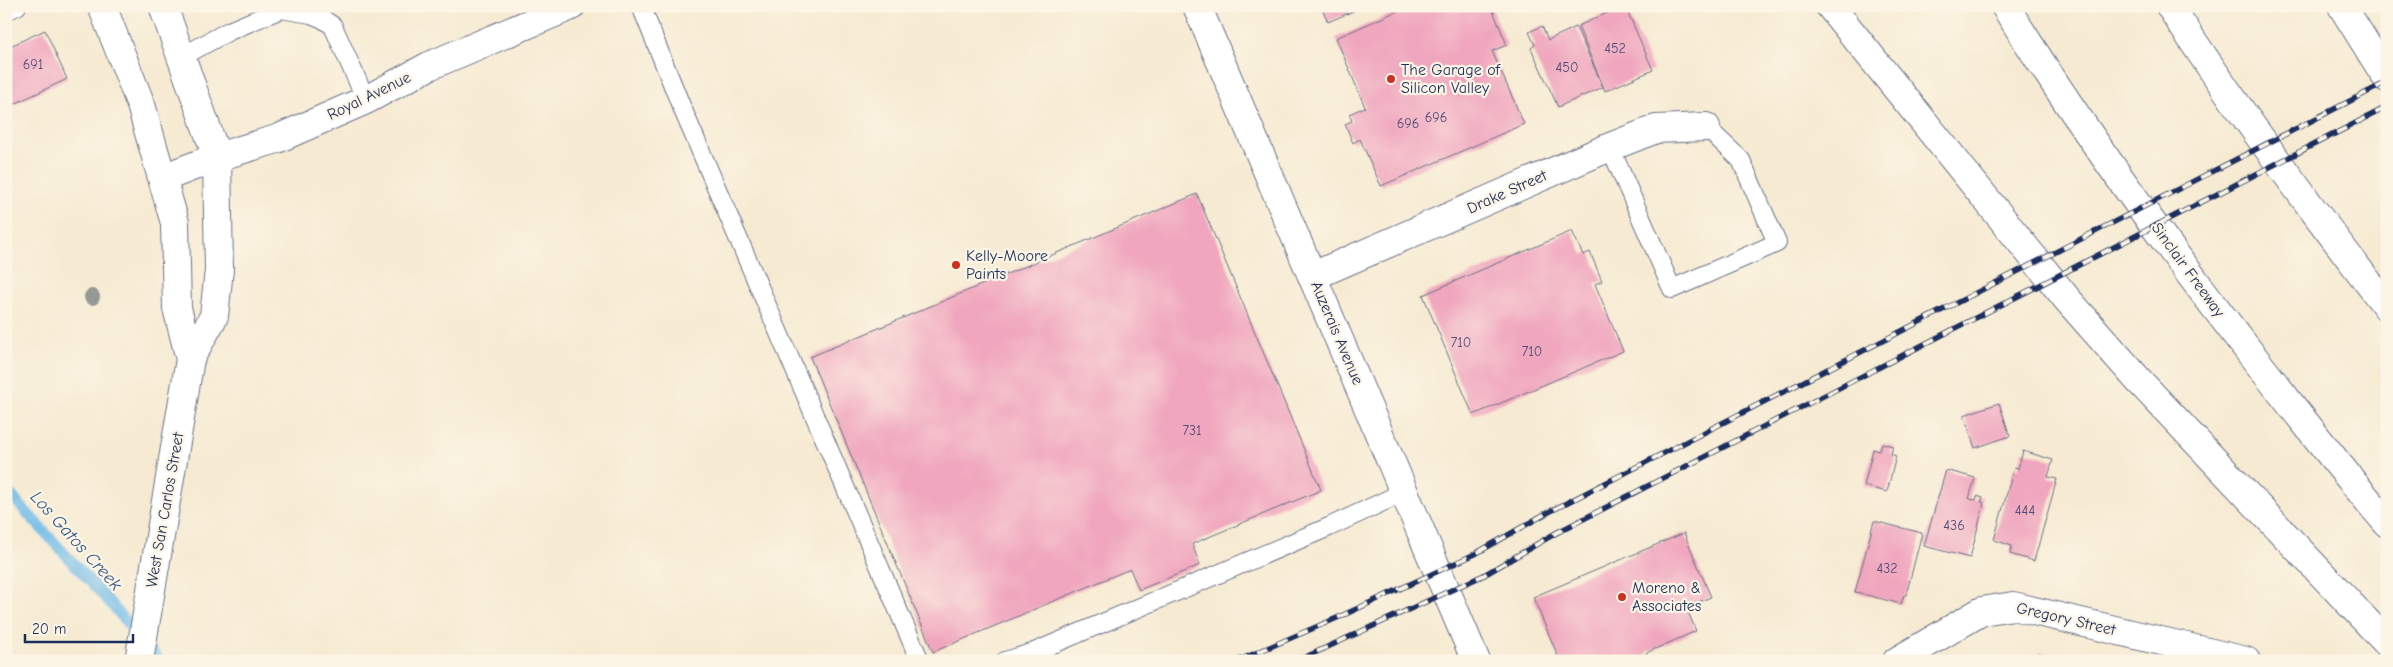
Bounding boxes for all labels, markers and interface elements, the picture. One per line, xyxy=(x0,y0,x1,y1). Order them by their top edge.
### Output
house number: 452 xyxy=(1604,40,1626,57)
house number: 691 xyxy=(23,56,43,73)
house number: 450 xyxy=(1556,59,1578,76)
place label: The Garage of Silicon Valley xyxy=(1401,61,1502,97)
street label: Royal Avenue xyxy=(324,68,414,124)
marker: The Garage of Silicon Valley xyxy=(1385,73,1397,85)
house number: 696 xyxy=(1425,109,1447,126)
house number: 696 xyxy=(1397,115,1419,132)
street label: Drake Street xyxy=(1464,166,1550,218)
street label: Sinclair Freeway xyxy=(2148,219,2229,321)
place label: Kelly-Moore Paints xyxy=(966,247,1048,283)
marker: Kelly-Moore Paints xyxy=(950,259,962,271)
street label: Auzerais Avenue xyxy=(1307,279,1367,387)
house number: 710 xyxy=(1451,334,1471,351)
house number: 710 xyxy=(1522,343,1542,360)
house number: 731 xyxy=(1182,422,1202,439)
street label: West San Carlos Street xyxy=(143,431,188,589)
water label: Los Gatos Creek xyxy=(26,487,126,595)
house number: 444 xyxy=(2015,502,2035,519)
house number: 436 xyxy=(1943,517,1965,534)
house number: 432 xyxy=(1876,560,1898,577)
place label: Moreno & Associates xyxy=(1632,579,1702,615)
marker: Moreno & Associates xyxy=(1616,591,1628,603)
street label: Gregory Street xyxy=(2015,599,2118,639)
scale bar xyxy=(25,612,132,644)
text: 20 m xyxy=(32,620,66,638)

